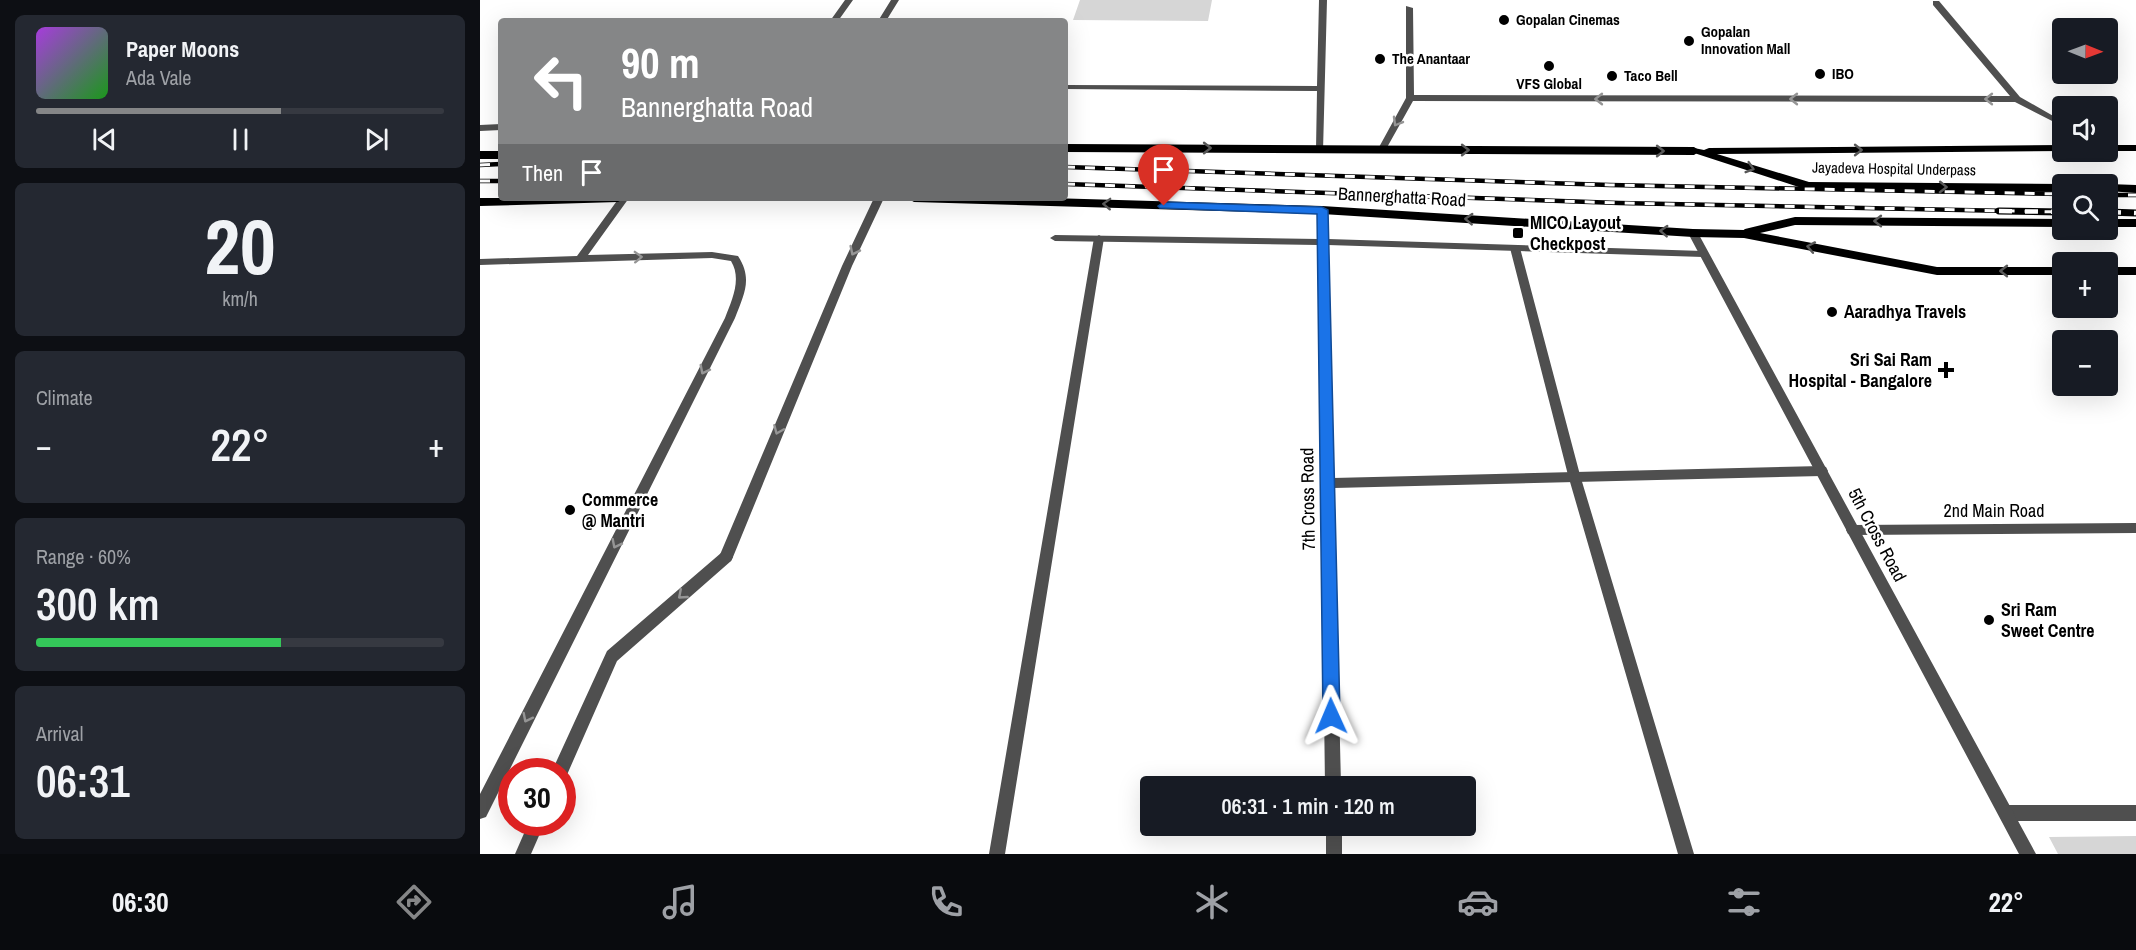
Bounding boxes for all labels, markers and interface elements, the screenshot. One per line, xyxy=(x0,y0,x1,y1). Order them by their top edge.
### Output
place label: Gopalan Cinemas xyxy=(1516,9,1620,30)
marker: Gopalan Cinemas xyxy=(1497,13,1511,27)
north arrow xyxy=(2052,18,2118,84)
map controls xyxy=(2052,18,2118,396)
place label: Gopalan Innovation Mall xyxy=(1701,21,1791,59)
text: Paper Moons xyxy=(126,34,239,64)
marker: Gopalan Innovation Mall xyxy=(1682,34,1696,48)
text: 90 m xyxy=(621,35,700,91)
icon: left xyxy=(522,42,600,120)
place label: The Anantaar xyxy=(1392,48,1470,69)
marker: The Anantaar xyxy=(1373,52,1387,66)
marker: VFS Global xyxy=(1542,59,1556,73)
place label: IBO xyxy=(1832,63,1854,84)
text: Ada Vale xyxy=(126,64,191,91)
place label: Taco Bell xyxy=(1624,65,1678,86)
marker: IBO xyxy=(1813,67,1827,81)
marker: Taco Bell xyxy=(1605,69,1619,83)
place label: VFS Global xyxy=(1516,73,1582,94)
text: Bannerghatta Road xyxy=(621,89,813,125)
one-way arrow xyxy=(1594,93,1603,105)
one-way arrow xyxy=(1789,93,1798,105)
one-way arrow xyxy=(1984,93,1993,105)
button: sound xyxy=(2052,96,2118,162)
one-way arrow xyxy=(1393,116,1404,126)
icon: previous xyxy=(88,123,121,156)
icon: pause xyxy=(224,123,257,156)
icon: next xyxy=(360,123,393,156)
one-way arrow xyxy=(1203,142,1212,154)
one-way arrow xyxy=(1461,143,1470,156)
pin xyxy=(1138,144,1189,206)
one-way arrow xyxy=(1853,144,1862,156)
one-way arrow xyxy=(1656,145,1665,157)
icon: arrive xyxy=(1147,153,1180,186)
icon: arrive xyxy=(575,156,608,189)
street label: Jayadeva Hospital Underpass xyxy=(1812,157,1976,180)
text: Then xyxy=(522,158,563,188)
one-way arrow xyxy=(1744,161,1755,173)
button: search xyxy=(2052,174,2118,240)
street label: Bannerghatta Road xyxy=(1337,181,1467,212)
one-way arrow xyxy=(1938,181,1947,193)
text: 20 xyxy=(204,193,276,298)
one-way arrow xyxy=(1102,198,1111,210)
place label: MICO Layout Checkpost xyxy=(1530,210,1621,256)
one-way arrow xyxy=(1465,213,1474,226)
one-way arrow xyxy=(1874,215,1883,228)
one-way arrow xyxy=(1660,225,1669,238)
marker: MICO Layout Checkpost xyxy=(1511,226,1525,240)
one-way arrow xyxy=(1807,241,1817,254)
one-way arrow xyxy=(850,244,862,255)
one-way arrow xyxy=(634,251,643,263)
button: + xyxy=(2052,252,2118,318)
one-way arrow xyxy=(2000,265,2009,277)
text: km/h xyxy=(222,285,258,312)
place label: Aaradhya Travels xyxy=(1844,299,1966,324)
marker: Aaradhya Travels xyxy=(1825,305,1839,319)
button: − xyxy=(2052,330,2118,396)
place label: Sri Sai Ram Hospital - Bangalore xyxy=(1788,347,1932,393)
marker: Sri Sai Ram Hospital - Bangalore xyxy=(1937,361,1955,379)
one-way arrow xyxy=(700,364,711,374)
text: Climate xyxy=(36,384,93,411)
text: 22° xyxy=(210,414,270,475)
text: − xyxy=(36,423,52,467)
text: + xyxy=(428,423,444,467)
one-way arrow xyxy=(773,424,785,435)
street label: 7th Cross Road xyxy=(1294,448,1321,550)
street label: 5th Cross Road xyxy=(1842,484,1913,586)
place label: Commerce @ Mantri xyxy=(582,487,658,533)
street label: 2nd Main Road xyxy=(1944,498,2044,523)
marker: Commerce @ Mantri xyxy=(563,503,577,517)
one-way arrow xyxy=(611,537,623,548)
text: Range · 60% xyxy=(36,543,131,570)
text: 300 km xyxy=(36,573,160,634)
one-way arrow xyxy=(678,588,689,599)
place label: Sri Ram Sweet Centre xyxy=(2001,597,2095,643)
marker: Sri Ram Sweet Centre xyxy=(1982,613,1996,627)
position arrow xyxy=(1299,684,1363,748)
one-way arrow xyxy=(523,711,535,722)
text: Arrival xyxy=(36,720,83,747)
text: 06:31 xyxy=(36,750,130,811)
speed limit sign: 30 xyxy=(498,758,576,836)
text: 06:31 · 1 min · 120 m xyxy=(1221,791,1395,821)
icon: directions xyxy=(393,881,435,923)
icon: music xyxy=(659,881,701,923)
icon: phone xyxy=(925,881,967,923)
icon: climate xyxy=(1191,881,1233,923)
icon: car xyxy=(1457,881,1499,923)
icon: filters xyxy=(1723,881,1765,923)
text: 06:30 xyxy=(112,884,169,920)
text: 22° xyxy=(1989,884,2024,920)

